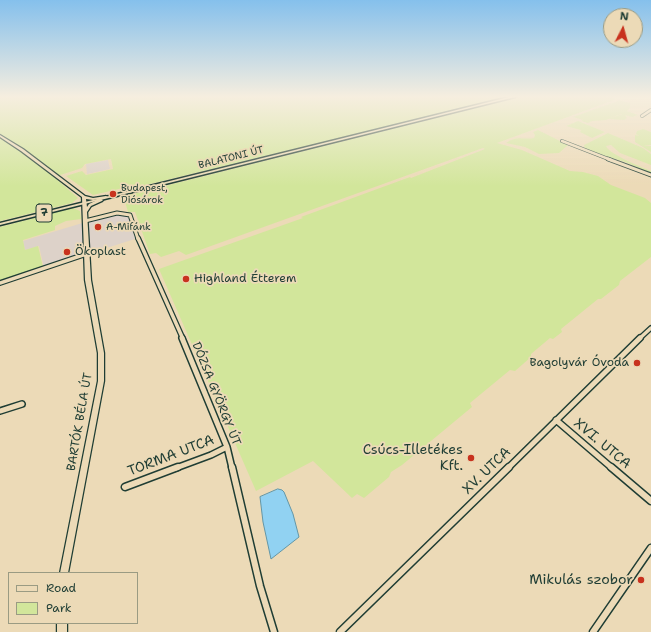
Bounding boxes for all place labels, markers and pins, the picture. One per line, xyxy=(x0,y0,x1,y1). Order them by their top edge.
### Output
place label: Budapest, Diósárok xyxy=(121,182,168,206)
marker: Budapest, Diósárok xyxy=(108,189,118,199)
place label: A-Mifánk xyxy=(106,221,151,233)
marker: A-Mifánk xyxy=(93,222,103,232)
place label: Ökoplast xyxy=(75,245,126,259)
marker: Ökoplast xyxy=(62,247,72,257)
place label: Highland Étterem xyxy=(194,272,296,286)
marker: Highland Étterem xyxy=(181,274,191,284)
place label: Bagolyvár Óvoda xyxy=(529,356,629,370)
marker: Bagolyvár Óvoda xyxy=(632,358,642,368)
place label: Csúcs-Illetékes Kft. xyxy=(363,442,463,474)
marker: Csúcs-Illetékes Kft. xyxy=(466,453,476,463)
place label: Mikulás szobor xyxy=(529,572,633,588)
marker: Mikulás szobor xyxy=(636,575,646,585)

